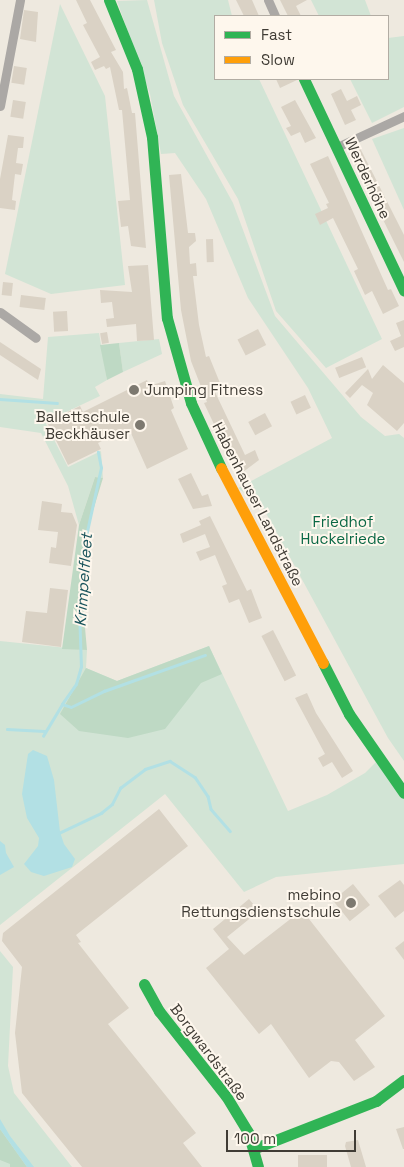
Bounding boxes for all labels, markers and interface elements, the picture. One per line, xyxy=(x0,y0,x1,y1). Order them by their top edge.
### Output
legend xyxy=(214,15,389,80)
text: Fast xyxy=(261,25,292,44)
text: Slow xyxy=(261,50,295,69)
street label: Werderhöhe xyxy=(341,134,395,222)
place label: Jumping Fitness xyxy=(144,381,263,399)
marker: Jumping Fitness xyxy=(128,384,140,396)
place label: Ballettschule Beckhäuser xyxy=(36,407,130,442)
marker: Ballettschule Beckhäuser xyxy=(134,419,146,431)
street label: Habenhauser Landstraße xyxy=(209,419,307,589)
park label: Friedhof Huckelriede xyxy=(301,512,385,547)
water label: Krimpelfleet xyxy=(71,533,97,627)
place label: mebino Rettungsdienstschule xyxy=(181,885,341,920)
marker: mebino Rettungsdienstschule xyxy=(345,897,357,909)
street label: Borgwardstraße xyxy=(167,1000,251,1104)
scale bar xyxy=(229,1120,359,1152)
text: 100 m xyxy=(234,1129,276,1148)

